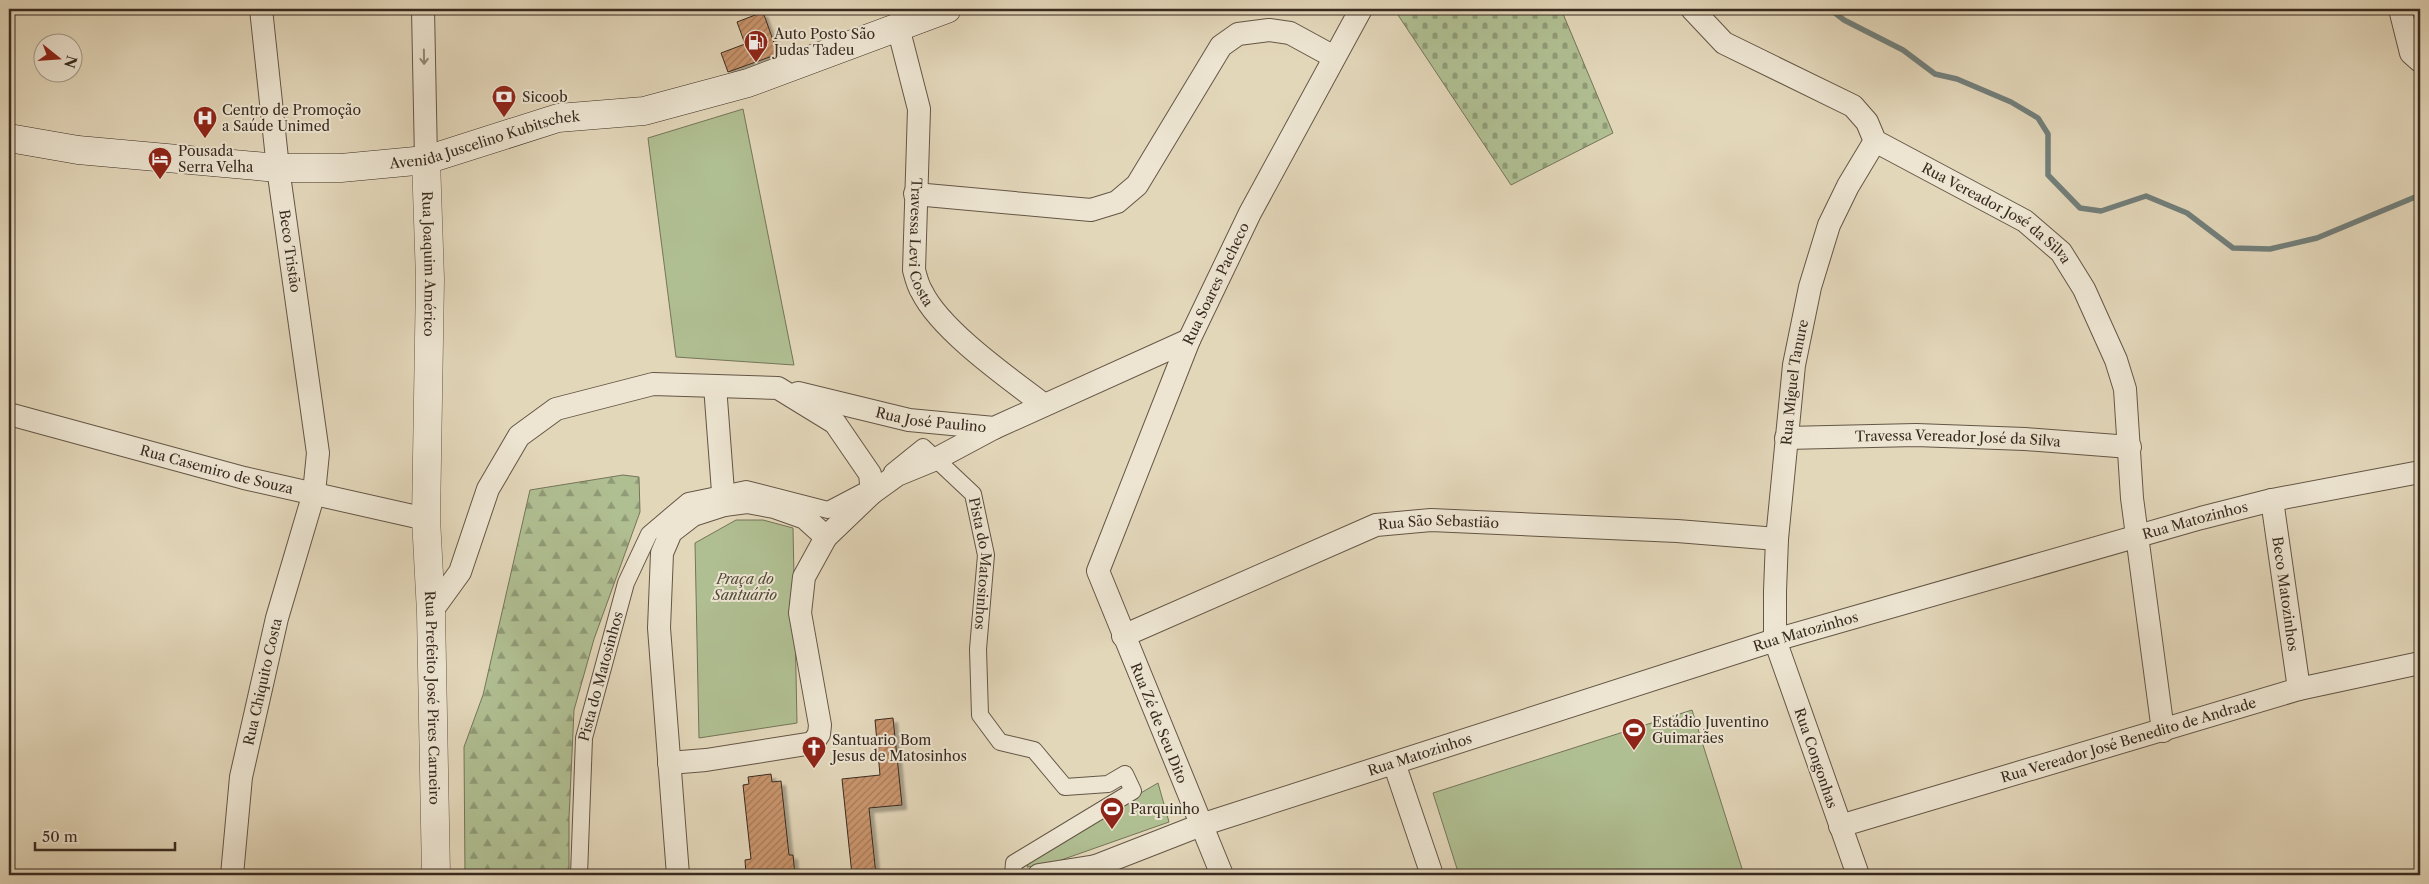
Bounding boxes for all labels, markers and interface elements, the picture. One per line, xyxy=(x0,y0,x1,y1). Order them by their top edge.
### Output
place label: Auto Posto São Judas Tadeu xyxy=(772,25,875,59)
fuel station icon: Auto Posto São Judas Tadeu xyxy=(743,29,769,63)
north arrow xyxy=(32,32,82,82)
one-way arrow xyxy=(419,49,428,65)
text: N xyxy=(60,53,81,70)
bank icon: Sicoob xyxy=(491,84,517,118)
place label: Sicoob xyxy=(522,88,568,106)
place label: Centro de Promoção a Saúde Unimed xyxy=(222,101,361,135)
hospital icon: Centro de Promoção a Saúde Unimed xyxy=(192,105,218,139)
street label: Avenida Juscelino Kubitschek xyxy=(388,107,581,172)
place label: Pousada Serra Velha xyxy=(178,142,254,176)
hotel icon: Pousada Serra Velha xyxy=(147,146,173,180)
street label: Rua Vereador José da Silva xyxy=(1919,159,2075,267)
street label: Travessa Levi Costa xyxy=(905,178,938,310)
street label: Rua Joaquim Américo xyxy=(418,191,439,337)
street label: Beco Tristão xyxy=(275,208,305,294)
street label: Rua Soares Pacheco xyxy=(1179,219,1253,348)
street label: Rua Miguel Tanure xyxy=(1777,318,1812,446)
street label: Rua José Paulino xyxy=(874,403,987,436)
street label: Travessa Vereador José da Silva xyxy=(1855,426,2062,451)
street label: Rua Casemiro de Souza xyxy=(138,441,296,498)
street label: Pista do Matosinhos xyxy=(965,496,995,631)
street label: Rua Matozinhos xyxy=(2140,498,2250,543)
street label: Rua São Sebastião xyxy=(1377,511,1499,534)
street label: Beco Matozinhos xyxy=(2268,535,2303,653)
park label: Praça do Santuário xyxy=(712,570,777,604)
street label: Rua Prefeito José Pires Carneiro xyxy=(421,590,444,805)
street label: Rua Matozinhos xyxy=(1751,608,1860,655)
street label: Pista do Matosinhos xyxy=(575,609,627,743)
street label: Rua Chiquito Costa xyxy=(239,616,286,747)
street label: Rua Zé de Seu Dito xyxy=(1127,660,1191,786)
street label: Rua Vereador José Benedito de Andrade xyxy=(1999,693,2258,787)
street label: Rua Congonhas xyxy=(1790,705,1842,811)
place label: Estádio Juventino Guimarães xyxy=(1652,713,1769,747)
sports icon: Estádio Juventino Guimarães xyxy=(1621,717,1647,751)
street label: Rua Matozinhos xyxy=(1365,729,1474,780)
place label: Santuario Bom Jesus de Matosinhos xyxy=(830,731,967,765)
church icon: Santuario Bom Jesus de Matosinhos xyxy=(801,735,827,769)
sports icon: Parquinho xyxy=(1099,796,1125,830)
place label: Parquinho xyxy=(1130,800,1200,818)
scale bar xyxy=(35,819,175,851)
text: 50 m xyxy=(42,827,78,846)

